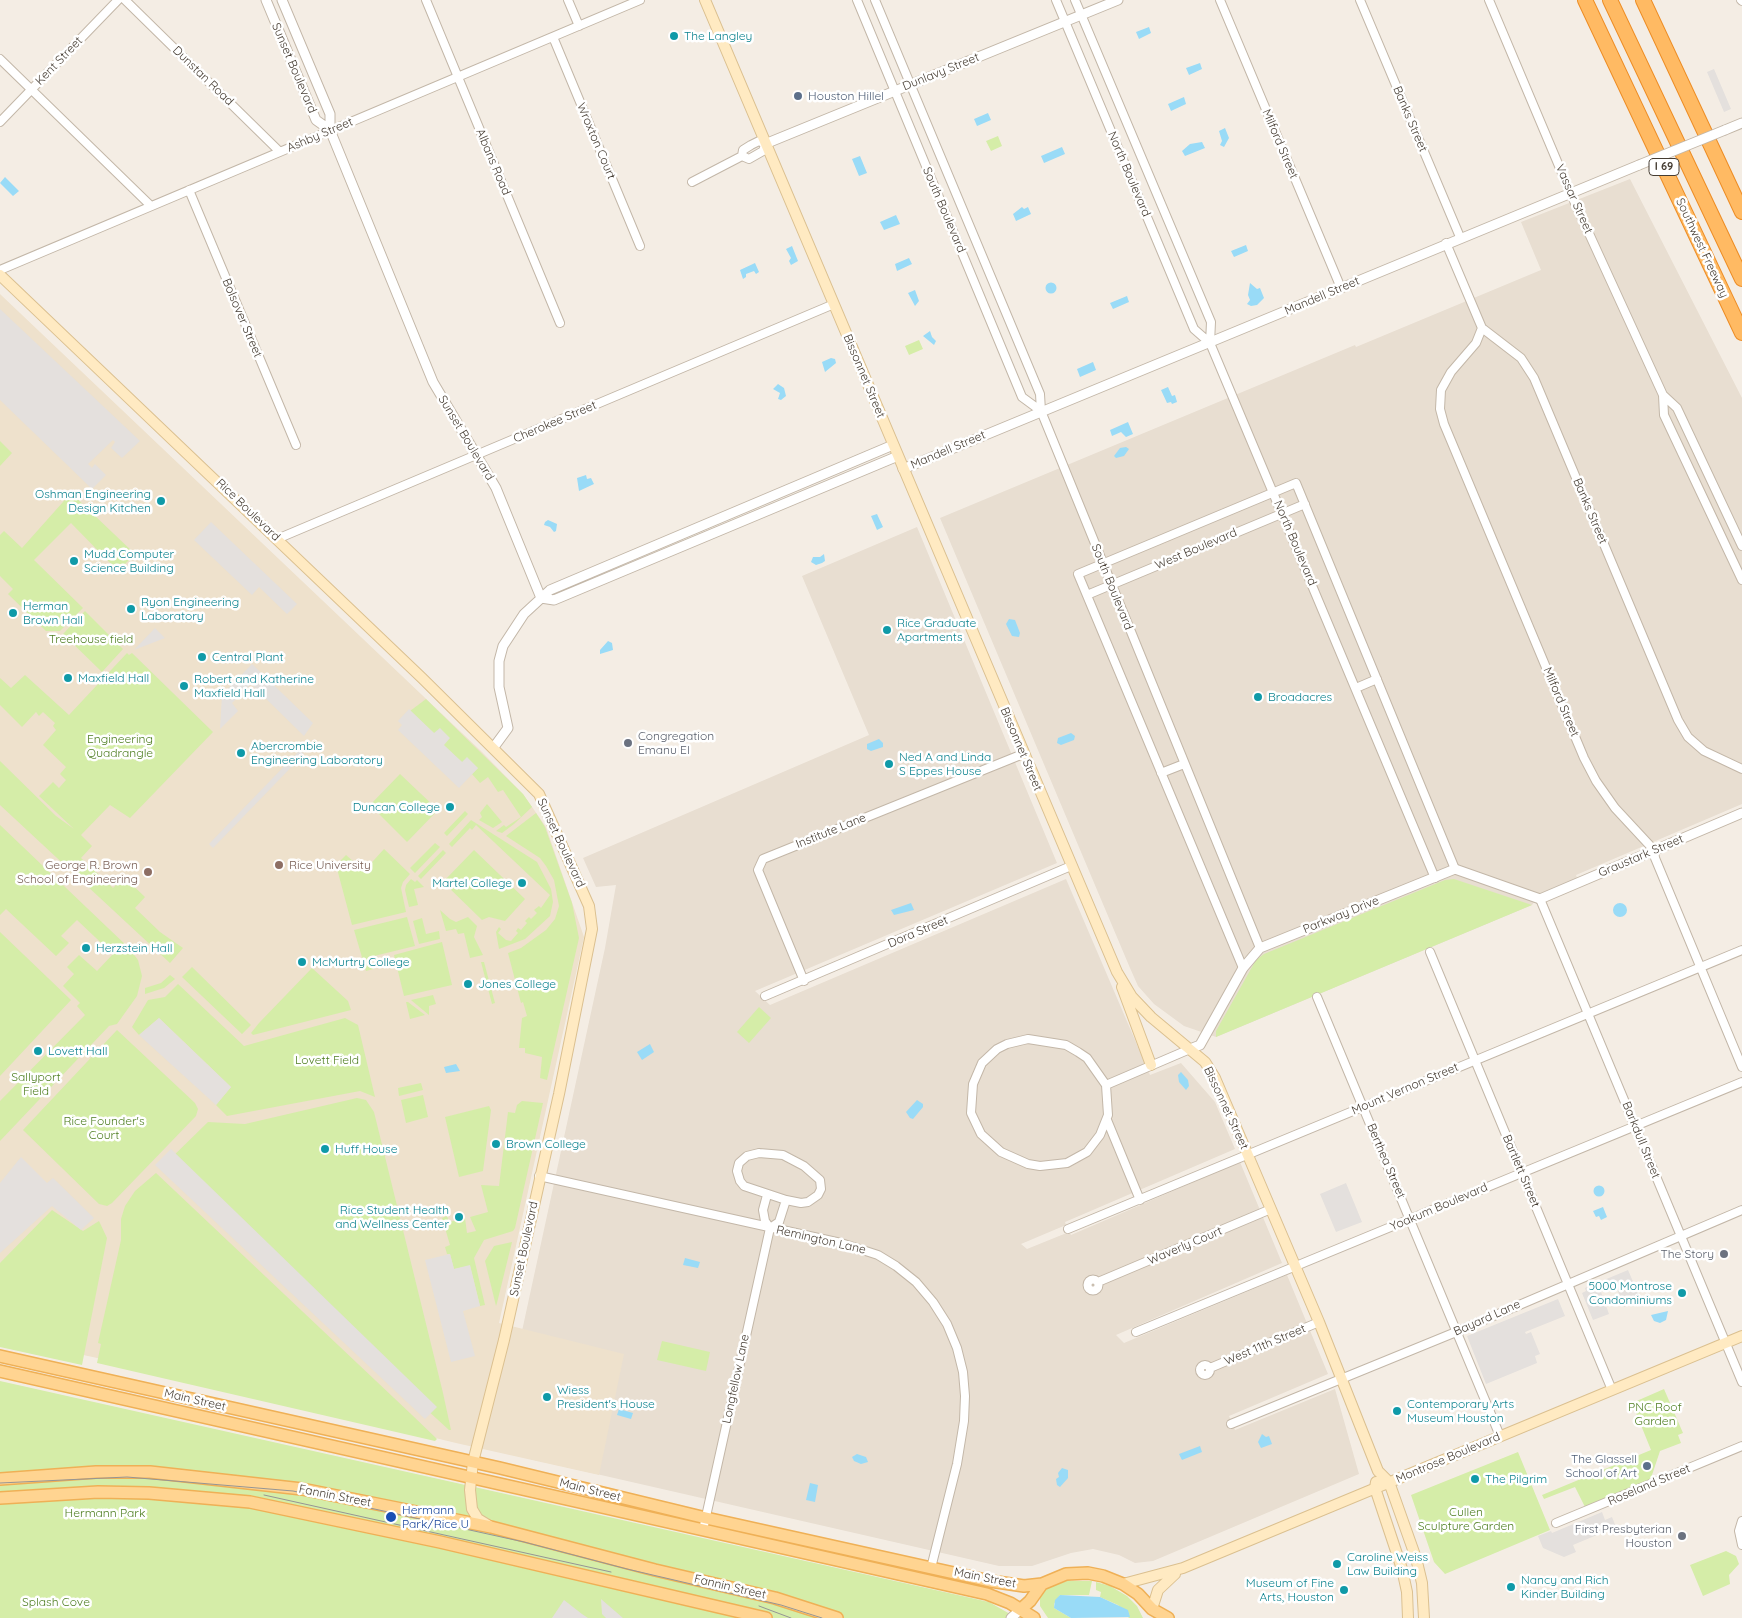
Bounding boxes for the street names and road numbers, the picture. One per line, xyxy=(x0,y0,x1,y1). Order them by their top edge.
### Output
street label: Sunset Boulevard xyxy=(268,21,320,115)
street label: Kent Street xyxy=(32,34,86,88)
street label: Dunstan Road xyxy=(169,43,237,109)
street label: Dunlavy Street xyxy=(901,50,981,94)
street label: Banks Street xyxy=(1390,84,1430,154)
street label: Wroxton Court xyxy=(573,101,619,181)
street label: Milford Street xyxy=(1259,107,1301,181)
street label: Ashby Street xyxy=(285,115,355,155)
street label: Albans Road xyxy=(473,127,513,197)
street label: North Boulevard xyxy=(1105,129,1153,219)
road number: I 69 xyxy=(1649,158,1679,176)
street label: Vassar Street xyxy=(1552,162,1596,236)
street label: South Boulevard xyxy=(920,165,968,255)
street label: Southwest Freeway xyxy=(1673,196,1731,300)
street label: Mandell Street xyxy=(1282,274,1362,318)
street label: Bolsover Street xyxy=(219,276,265,360)
street label: Bissonnet Street xyxy=(840,332,888,420)
street label: Sunset Boulevard xyxy=(435,393,497,483)
street label: Cherokee Street xyxy=(511,398,599,446)
street label: Mandell Street xyxy=(908,428,988,472)
street label: Rice Boulevard xyxy=(213,476,283,544)
street label: Banks Street xyxy=(1570,476,1610,546)
street label: North Boulevard xyxy=(1271,498,1319,588)
street label: West Boulevard xyxy=(1153,525,1239,573)
street label: South Boulevard xyxy=(1088,542,1136,632)
street label: Milford Street xyxy=(1540,665,1582,739)
street label: Bissonnet Street xyxy=(997,705,1045,793)
street label: Sunset Boulevard xyxy=(534,796,588,890)
street label: Institute Lane xyxy=(794,810,868,852)
street label: Graustark Street xyxy=(1596,832,1686,880)
street label: Parkway Drive xyxy=(1301,893,1381,937)
street label: Dora Street xyxy=(886,913,950,951)
street label: Mount Vernon Street xyxy=(1349,1060,1461,1118)
street label: Bissonnet Street xyxy=(1201,1064,1251,1152)
street label: Barkdull Street xyxy=(1619,1099,1663,1181)
street label: Berthea Street xyxy=(1364,1121,1408,1201)
street label: Bartlett Street xyxy=(1499,1133,1543,1209)
street label: Yoakum Boulevard xyxy=(1388,1180,1490,1234)
street label: Sunset Boulevard xyxy=(507,1200,541,1298)
street label: Remington Lane xyxy=(775,1223,867,1257)
street label: Waverly Court xyxy=(1146,1224,1224,1268)
street label: Bayard Lane xyxy=(1451,1297,1523,1339)
street label: West 11th Street xyxy=(1222,1321,1308,1369)
street label: Longfellow Lane xyxy=(719,1333,753,1425)
street label: Main Street xyxy=(163,1386,227,1414)
street label: Montrose Boulevard xyxy=(1394,1430,1502,1486)
street label: Roseland Street xyxy=(1606,1461,1692,1509)
street label: Main Street xyxy=(558,1475,622,1505)
street label: Fannin Street xyxy=(298,1482,372,1510)
street label: Main Street xyxy=(953,1565,1017,1591)
street label: Fannin Street xyxy=(693,1572,767,1602)

